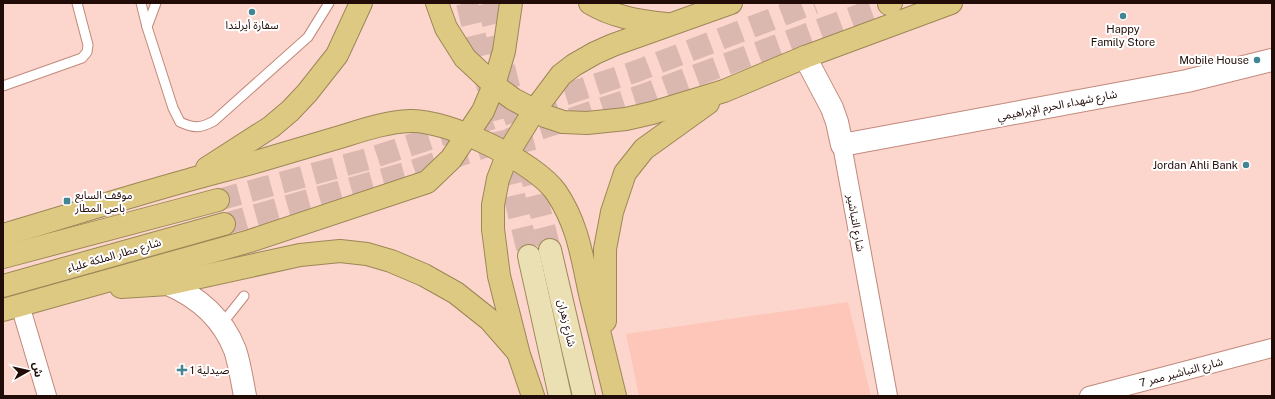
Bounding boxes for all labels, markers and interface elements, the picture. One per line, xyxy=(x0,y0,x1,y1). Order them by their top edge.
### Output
marker: سفارة أيرلندا xyxy=(247,7,257,17)
marker: Happy Family Store xyxy=(1118,11,1128,21)
place label: سفارة أيرلندا xyxy=(225,19,279,32)
place label: Happy Family Store xyxy=(1091,23,1155,48)
place label: Mobile House xyxy=(1179,54,1249,66)
marker: Mobile House xyxy=(1252,55,1262,65)
street label: شارع شهداء الحرم الإبراهيمي xyxy=(996,87,1119,126)
place label: Jordan Ahli Bank xyxy=(1153,159,1238,171)
marker: Jordan Ahli Bank xyxy=(1241,160,1251,170)
place label: موقف السابع باص المطار xyxy=(74,189,133,215)
street label: شارع التباشير xyxy=(843,193,867,253)
marker: موقف السابع باص المطار xyxy=(62,196,72,206)
street label: شارع مطار الملكة علياء xyxy=(66,236,163,276)
street label: شارع زهران xyxy=(554,298,578,349)
north arrow xyxy=(8,351,48,391)
street label: شارع التباشير ممر 7 xyxy=(1138,355,1225,391)
text: ش xyxy=(30,361,45,378)
place label: صيدلية 1 xyxy=(190,364,229,377)
marker: صيدلية 1 xyxy=(177,365,187,375)

